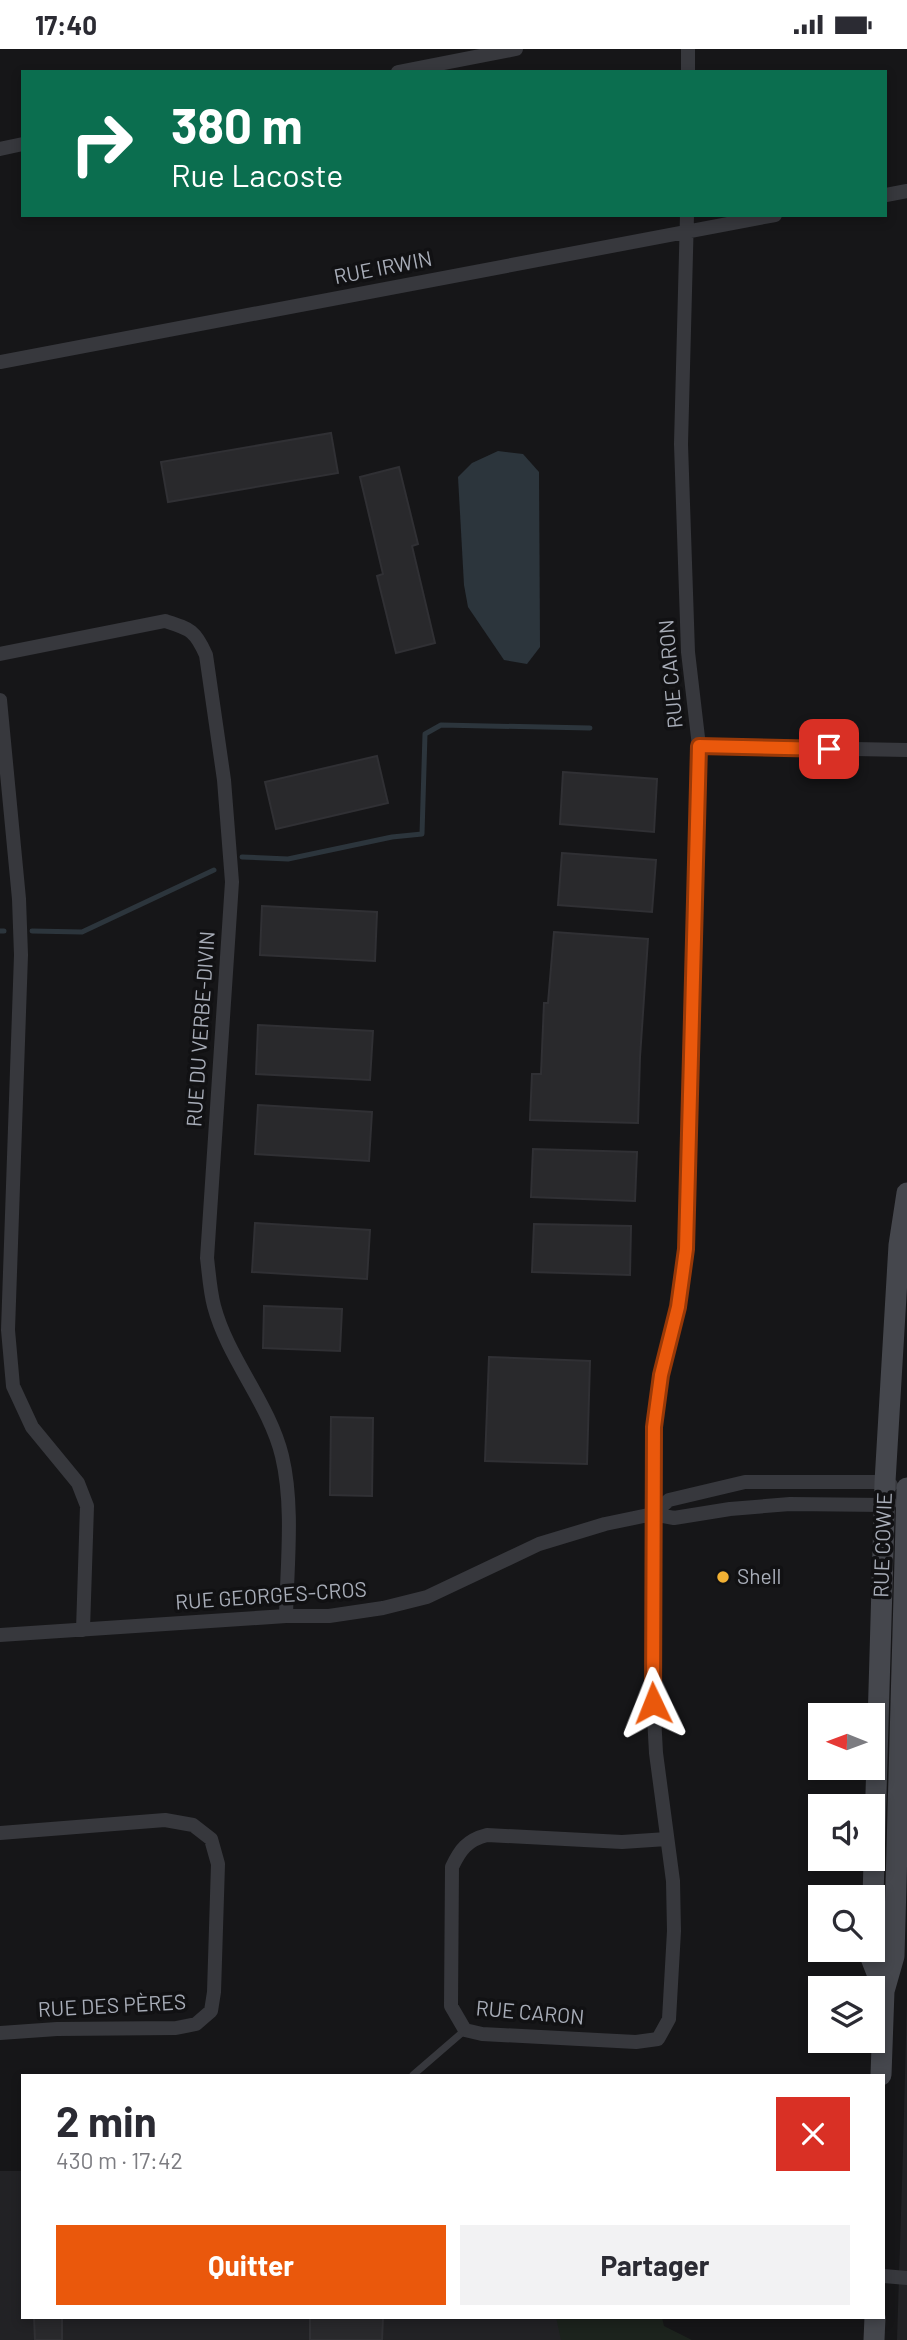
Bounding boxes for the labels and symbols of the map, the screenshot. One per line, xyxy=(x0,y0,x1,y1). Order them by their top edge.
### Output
street label: RUE IRWIN xyxy=(331,245,434,288)
street label: RUE CARON xyxy=(652,619,687,729)
pin xyxy=(799,719,859,779)
street label: RUE DU VERBE-DIVIN xyxy=(180,930,219,1128)
street label: RUE COWIE xyxy=(867,1492,896,1598)
place label: Shell xyxy=(737,1563,781,1588)
marker: Shell xyxy=(715,1569,731,1585)
street label: RUE GEORGES-CROS xyxy=(174,1575,367,1614)
position arrow xyxy=(616,1666,690,1740)
north arrow xyxy=(808,1703,886,1780)
street label: RUE DES PÈRES xyxy=(37,1988,187,2021)
street label: RUE CARON xyxy=(475,1994,585,2029)

